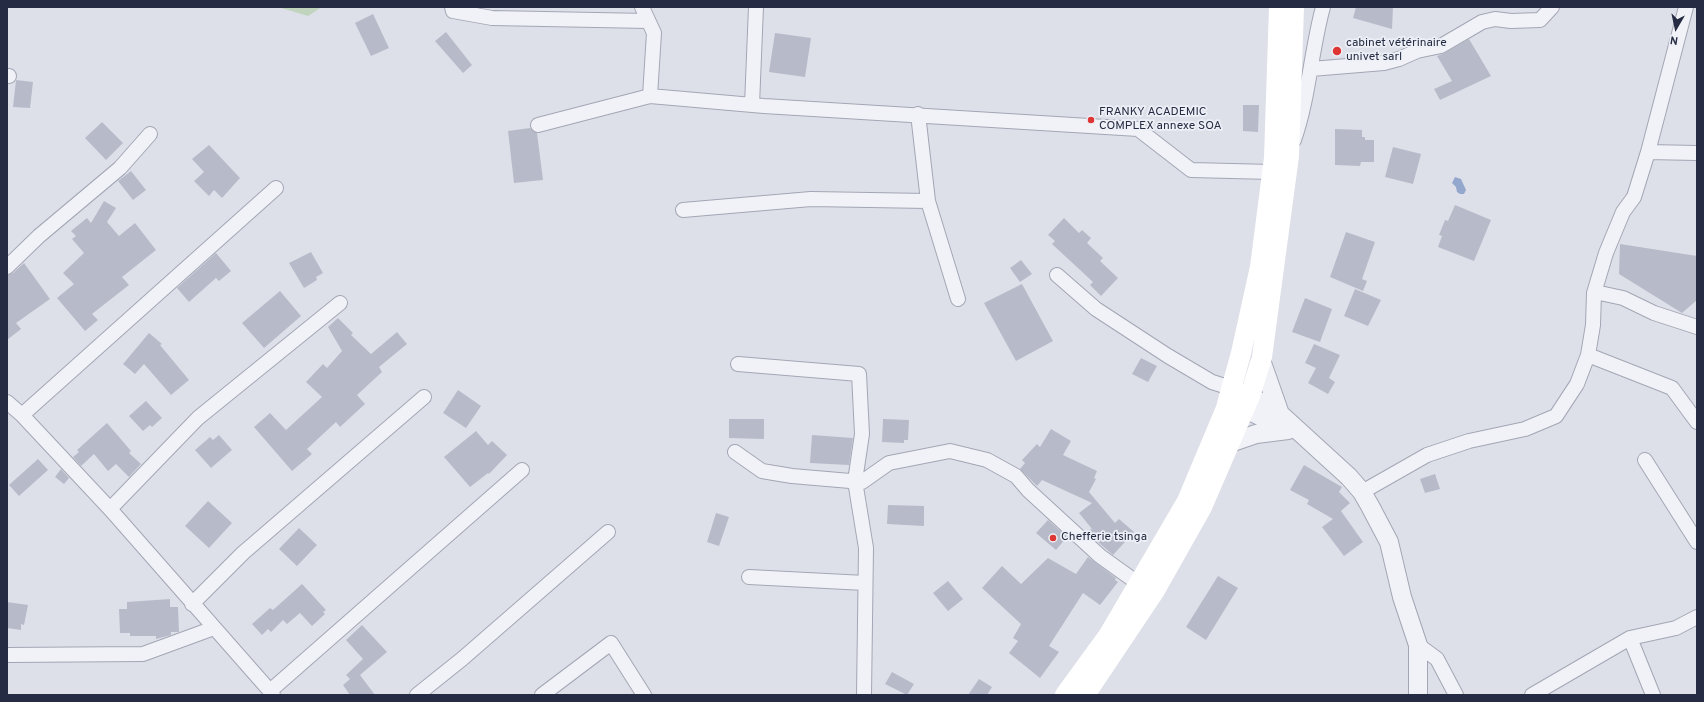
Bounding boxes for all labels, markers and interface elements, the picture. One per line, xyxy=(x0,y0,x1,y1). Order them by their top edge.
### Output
north arrow xyxy=(1656,8,1696,48)
text: N xyxy=(1669,32,1679,47)
place label: cabinet vétérinaire univet sarl xyxy=(1346,37,1447,65)
marker: cabinet vétérinaire univet sarl xyxy=(1331,45,1343,57)
place label: FRANKY ACADEMIC COMPLEX annexe SOA xyxy=(1099,106,1222,134)
marker: FRANKY ACADEMIC COMPLEX annexe SOA xyxy=(1086,115,1096,125)
place label: Chefferie tsinga xyxy=(1061,531,1147,545)
marker: Chefferie tsinga xyxy=(1048,533,1058,543)

